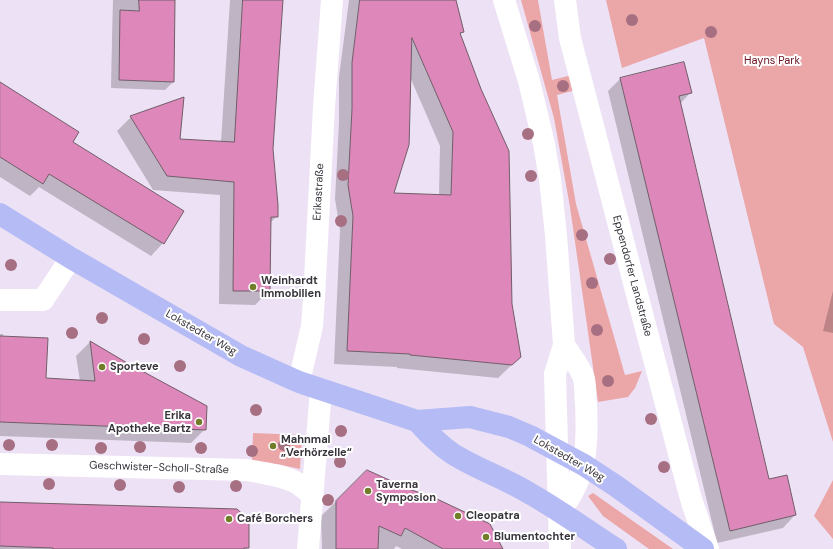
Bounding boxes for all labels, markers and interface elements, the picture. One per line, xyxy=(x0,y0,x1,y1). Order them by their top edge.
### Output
park label: Hayns Park xyxy=(744,54,800,68)
street label: Erikastraße xyxy=(311,163,327,221)
street label: Eppendorfer Landstraße xyxy=(609,214,655,338)
place label: Weinhardt Immobilien xyxy=(261,274,321,300)
marker: Weinhardt Immobilien xyxy=(248,282,258,292)
street label: Lokstedter Weg xyxy=(163,307,239,359)
place label: Sporteve xyxy=(110,360,159,374)
marker: Sporteve xyxy=(97,362,107,372)
place label: Erika Apotheke Bartz xyxy=(108,409,191,435)
marker: Erika Apotheke Bartz xyxy=(194,417,204,427)
place label: Mahnmal „Verhörzelle“ xyxy=(281,433,352,459)
street label: Lokstedter Weg xyxy=(531,433,607,485)
marker: Mahnmal „Verhörzelle“ xyxy=(268,441,278,451)
street label: Geschwister-Scholl-Straße xyxy=(89,459,229,477)
place label: Taverna Symposion xyxy=(376,478,436,504)
marker: Taverna Symposion xyxy=(363,486,373,496)
place label: Cleopatra xyxy=(466,509,520,523)
marker: Cleopatra xyxy=(453,511,463,521)
place label: Café Borchers xyxy=(237,512,313,526)
marker: Café Borchers xyxy=(224,514,234,524)
place label: Blumentochter xyxy=(494,530,575,544)
marker: Blumentochter xyxy=(481,532,491,542)

